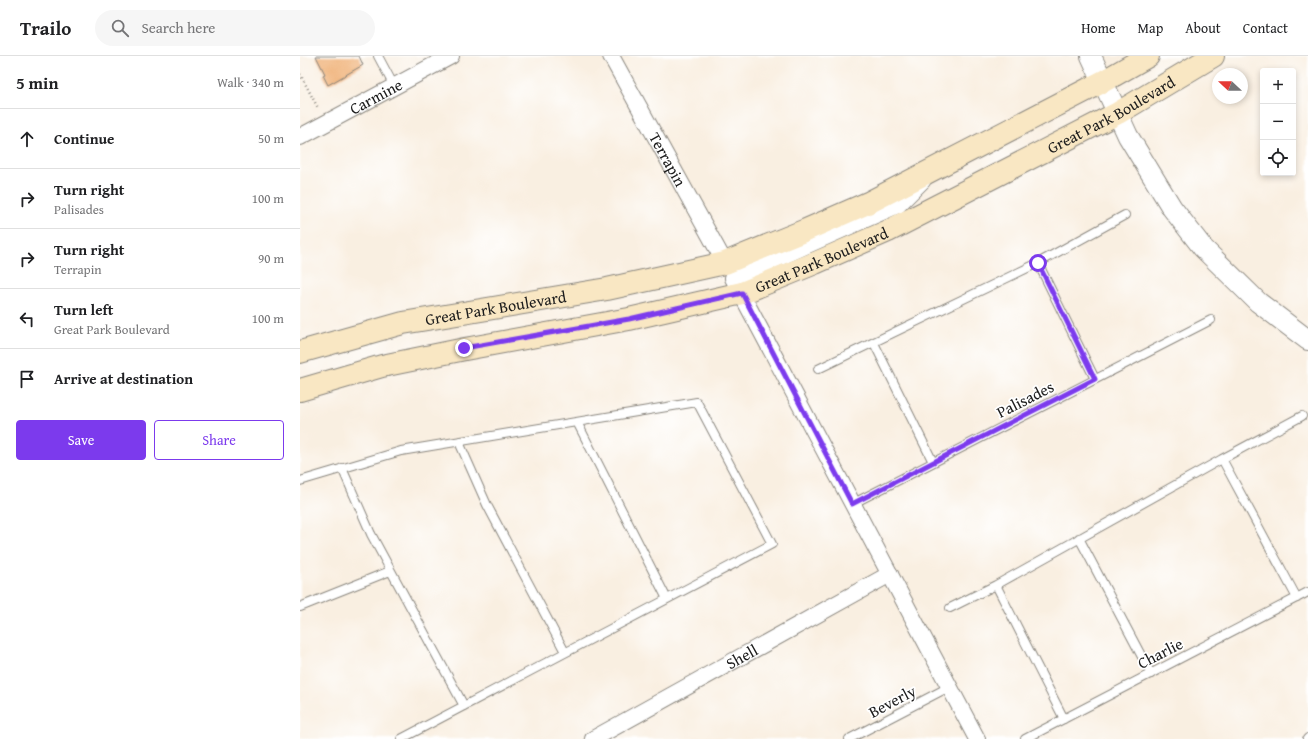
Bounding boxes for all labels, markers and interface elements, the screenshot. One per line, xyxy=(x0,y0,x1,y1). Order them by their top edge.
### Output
search box xyxy=(95,10,375,46)
text: Trailo xyxy=(20,14,71,42)
icon: search xyxy=(109,17,131,39)
text: Search here xyxy=(141,17,215,38)
text: Home xyxy=(1081,18,1116,38)
text: Map xyxy=(1138,18,1163,38)
text: About xyxy=(1185,18,1221,38)
text: Contact xyxy=(1243,18,1288,38)
north arrow xyxy=(1212,68,1248,104)
map controls xyxy=(1260,68,1296,176)
button: + xyxy=(1260,68,1296,104)
street label: Great Park Boulevard xyxy=(1043,69,1180,159)
text: 5 min xyxy=(16,70,58,95)
street label: Carmine xyxy=(345,72,407,120)
text: Walk · 340 m xyxy=(217,73,284,92)
button: − xyxy=(1260,104,1296,140)
icon: ahead xyxy=(16,128,38,150)
text: Continue xyxy=(54,128,115,149)
street label: Terrapin xyxy=(643,128,693,191)
text: 50 m xyxy=(258,129,284,148)
button: locate xyxy=(1260,140,1296,176)
text: Turn right xyxy=(54,179,125,200)
icon: right xyxy=(16,188,38,210)
text: 100 m xyxy=(252,189,284,208)
text: Palisades xyxy=(54,200,104,219)
street label: Great Park Boulevard xyxy=(751,220,892,298)
text: Turn right xyxy=(54,239,125,260)
icon: right xyxy=(16,248,38,270)
text: 90 m xyxy=(258,249,284,268)
route start xyxy=(1029,254,1047,272)
text: Terrapin xyxy=(54,260,102,279)
street label: Great Park Boulevard xyxy=(423,284,568,331)
text: Turn left xyxy=(54,299,113,320)
icon: left xyxy=(16,308,38,330)
text: 100 m xyxy=(252,309,284,328)
text: Great Park Boulevard xyxy=(54,320,170,339)
route end xyxy=(455,339,473,357)
icon: arrive xyxy=(16,368,38,390)
text: Arrive at destination xyxy=(54,368,193,389)
street label: Palisades xyxy=(992,374,1058,424)
button: Save xyxy=(16,420,146,460)
button: Share xyxy=(154,420,284,460)
street label: Charlie xyxy=(1133,631,1187,675)
street label: Shell xyxy=(721,638,762,675)
street label: Beverly xyxy=(864,678,920,724)

